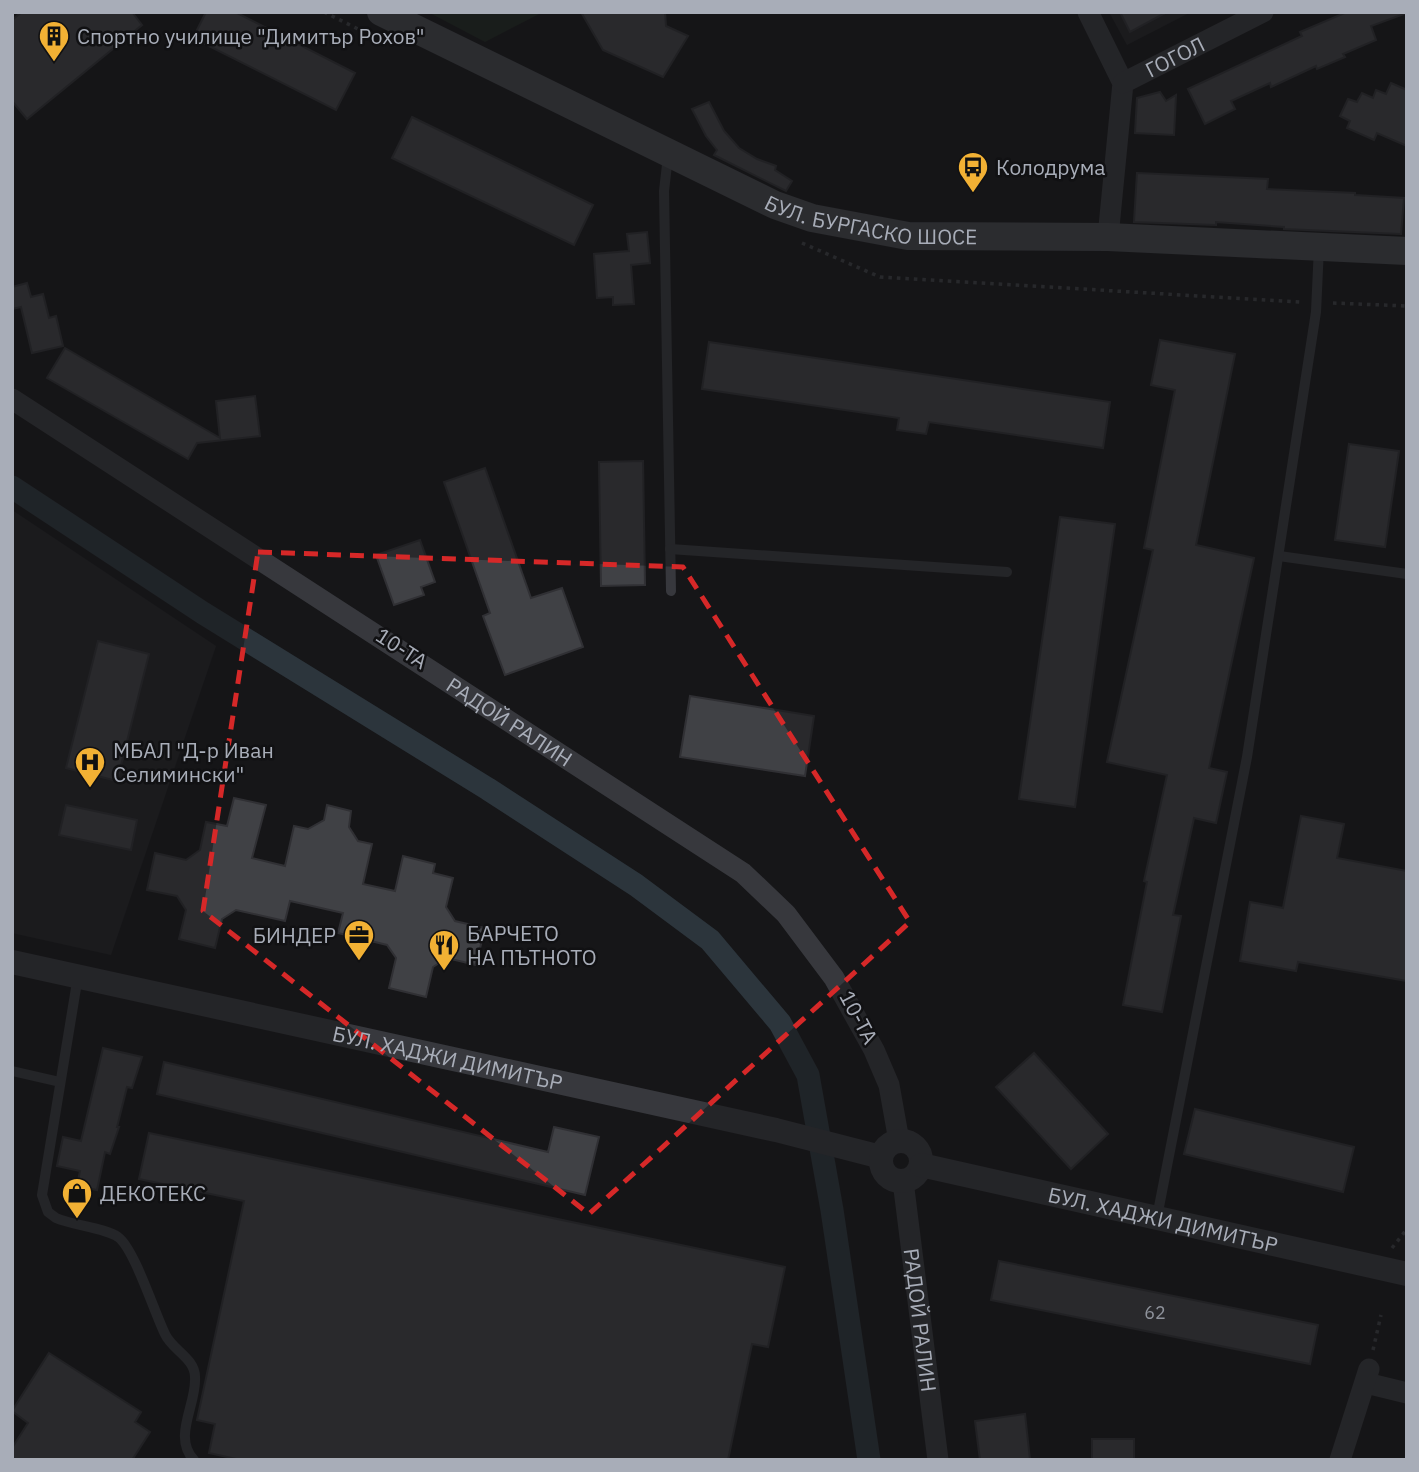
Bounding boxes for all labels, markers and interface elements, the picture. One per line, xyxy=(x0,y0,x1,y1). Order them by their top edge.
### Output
building icon: Спортно училище "Димитър Рохов" xyxy=(37,19,71,63)
place label: Спортно училище "Димитър Рохов" xyxy=(77,22,425,50)
street label: ГОГОЛ xyxy=(1140,30,1209,84)
bus stop icon: Колодрума xyxy=(956,150,990,194)
place label: Колодрума xyxy=(996,153,1106,181)
street label: БУЛ. БУРГАСКО ШОСЕ xyxy=(760,188,977,251)
street label: 10-ТА xyxy=(371,621,433,675)
street label: РАДОЙ РАЛИН xyxy=(441,671,578,773)
place label: МБАЛ "Д-р Иван Селимински" xyxy=(113,736,274,788)
hospital icon: МБАЛ "Д-р Иван Селимински" xyxy=(73,745,107,789)
office icon: БИНДЕР xyxy=(342,918,376,962)
place label: БАРЧЕТО НА ПЪТНОТО xyxy=(467,919,597,971)
place label: БИНДЕР xyxy=(253,921,336,949)
restaurant icon: БАРЧЕТО НА ПЪТНОТО xyxy=(427,928,461,972)
street label: 10-ТА xyxy=(833,985,885,1049)
street label: БУЛ. ХАДЖИ ДИМИТЪР xyxy=(330,1019,565,1097)
shop icon: ДЕКОТЕКС xyxy=(60,1176,94,1220)
place label: ДЕКОТЕКС xyxy=(100,1179,206,1207)
street label: БУЛ. ХАДЖИ ДИМИТЪР xyxy=(1045,1180,1281,1259)
street label: РАДОЙ РАЛИН xyxy=(898,1246,943,1393)
house number: 62 xyxy=(1144,1301,1166,1324)

